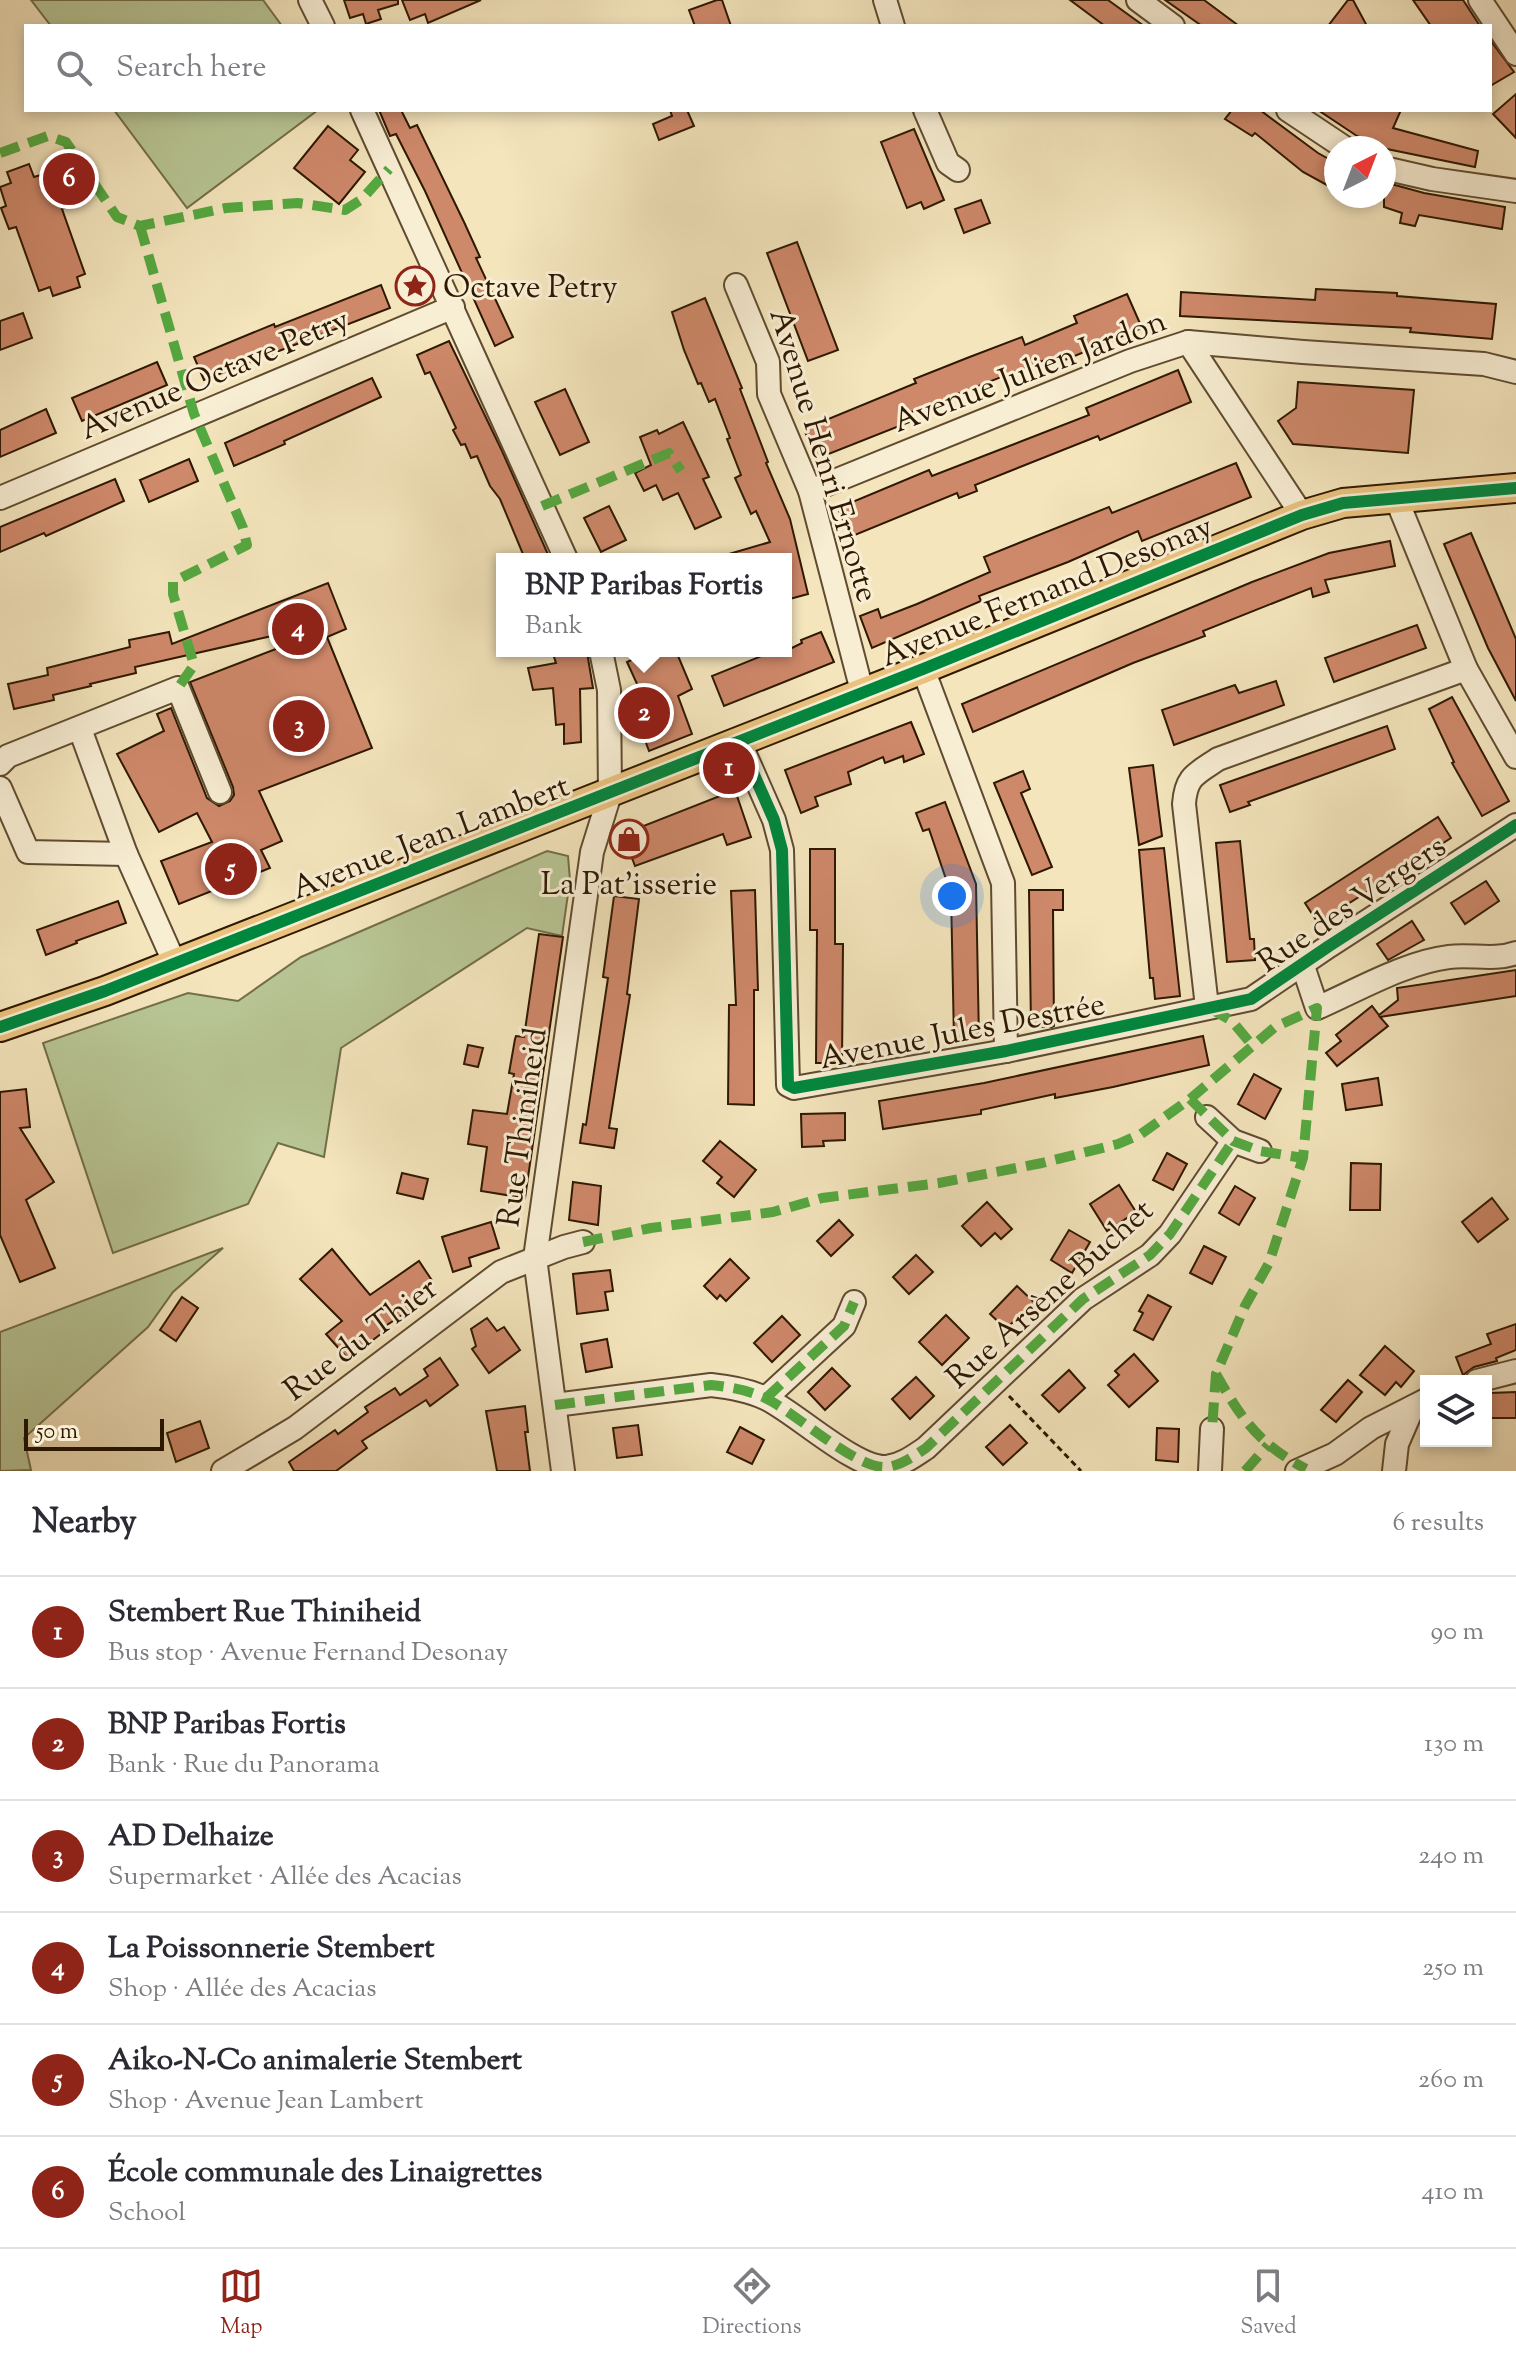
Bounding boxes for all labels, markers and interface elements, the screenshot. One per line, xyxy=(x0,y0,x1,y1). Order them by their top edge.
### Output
search box xyxy=(24,24,1492,112)
icon: search xyxy=(52,46,96,90)
text: Search here xyxy=(116,47,266,90)
north arrow xyxy=(1324,136,1396,208)
pin: 6 xyxy=(43,149,95,209)
place icon: Octave Petry xyxy=(394,265,436,307)
place label: Octave Petry xyxy=(443,266,618,312)
street label: Avenue Octave Petry xyxy=(73,298,357,453)
street label: Avenue Julien Jardon xyxy=(887,299,1174,446)
street label: Avenue Henri Ernotte xyxy=(756,304,889,608)
street label: Avenue Fernand Desonay xyxy=(874,505,1220,681)
popup xyxy=(496,553,792,657)
text: BNP Paribas Fortis xyxy=(525,565,763,608)
pin: 4 xyxy=(272,599,324,659)
text: Bank xyxy=(525,608,583,645)
pin: 2 xyxy=(618,683,670,743)
pin: 3 xyxy=(273,696,325,756)
pin: 1 xyxy=(703,738,755,798)
street label: Avenue Jean Lambert xyxy=(286,765,577,913)
shop icon: La Pat’isserie xyxy=(608,818,650,860)
street label: Rue des Vergers xyxy=(1249,825,1456,986)
pin: 5 xyxy=(205,839,257,899)
place label: La Pat’isserie xyxy=(541,863,717,909)
your location xyxy=(932,876,972,916)
street label: Avenue Jules Destrée xyxy=(816,983,1109,1083)
street label: Rue Thiniheid xyxy=(487,1025,561,1230)
street label: Rue Arsène Buchet xyxy=(937,1190,1165,1401)
street label: Rue du Thier xyxy=(275,1267,448,1414)
map controls xyxy=(1420,1375,1492,1447)
button: layers xyxy=(1420,1375,1492,1447)
scale bar xyxy=(24,1415,164,1451)
text: 50 m xyxy=(36,1417,78,1449)
text: Nearby xyxy=(32,1499,137,1548)
text: 6 results xyxy=(1392,1505,1484,1542)
text: Stembert Rue Thiniheid xyxy=(108,1592,421,1635)
text: 1 xyxy=(54,1614,62,1651)
text: 90 m xyxy=(1431,1614,1484,1651)
text: Bus stop · Avenue Fernand Desonay xyxy=(108,1635,508,1672)
text: BNP Paribas Fortis xyxy=(108,1704,346,1747)
text: 2 xyxy=(52,1726,64,1763)
text: 130 m xyxy=(1424,1726,1484,1763)
text: Bank · Rue du Panorama xyxy=(108,1747,380,1784)
text: AD Delhaize xyxy=(108,1816,274,1859)
text: 3 xyxy=(53,1838,63,1875)
text: 240 m xyxy=(1418,1838,1484,1875)
text: Supermarket · Allée des Acacias xyxy=(108,1859,462,1896)
text: La Poissonnerie Stembert xyxy=(108,1928,435,1971)
text: 4 xyxy=(51,1950,65,1987)
text: 250 m xyxy=(1422,1950,1484,1987)
text: Shop · Allée des Acacias xyxy=(108,1971,377,2008)
text: Aiko-N-Co animalerie Stembert xyxy=(108,2040,522,2083)
text: 5 xyxy=(54,2062,62,2099)
text: 260 m xyxy=(1418,2062,1484,2099)
text: Shop · Avenue Jean Lambert xyxy=(108,2083,423,2120)
text: École communale des Linaigrettes xyxy=(108,2152,542,2195)
text: 6 xyxy=(52,2174,64,2211)
text: 410 m xyxy=(1422,2174,1484,2211)
text: School xyxy=(108,2195,186,2232)
tab: Map xyxy=(219,2264,263,2344)
tab: Directions xyxy=(702,2264,801,2344)
tab: Saved xyxy=(1240,2264,1297,2344)

